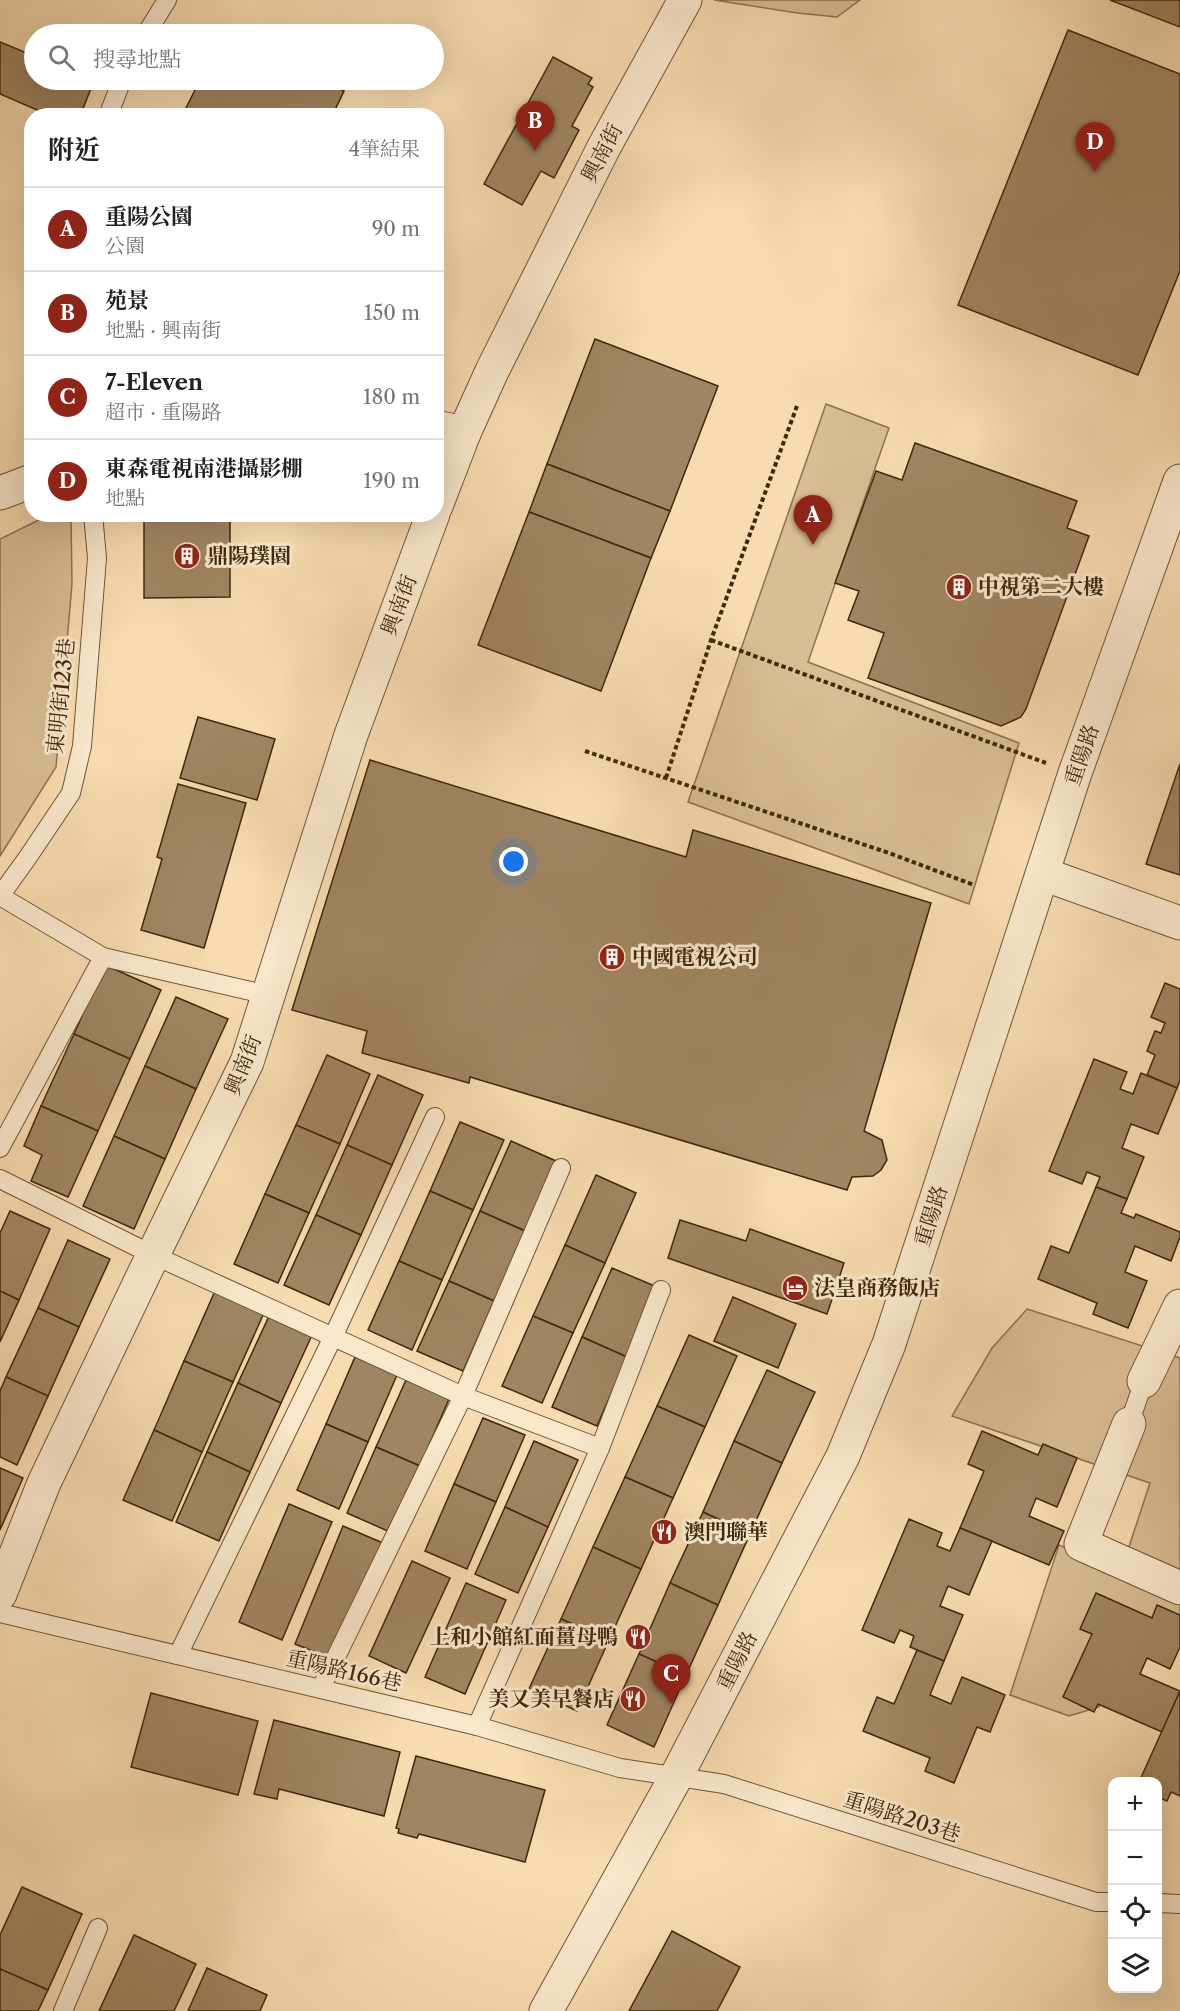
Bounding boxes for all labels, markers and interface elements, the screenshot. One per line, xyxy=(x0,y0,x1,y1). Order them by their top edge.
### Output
search box xyxy=(24,24,444,90)
icon: search xyxy=(45,41,78,74)
text: 搜尋地點 xyxy=(93,46,181,73)
pin: B xyxy=(516,102,554,151)
street label: 興南街 xyxy=(576,119,627,186)
pin: D xyxy=(1076,122,1114,172)
text: 附近 xyxy=(48,134,100,166)
text: 4筆結果 xyxy=(348,137,420,161)
text: 重陽公園 xyxy=(105,203,193,230)
text: A xyxy=(60,217,75,241)
text: 90 m xyxy=(372,217,420,241)
text: 公園 xyxy=(105,234,145,258)
text: 苑景 xyxy=(105,287,149,314)
text: B xyxy=(60,301,75,325)
text: 150 m xyxy=(364,301,420,325)
text: 地點 · 興南街 xyxy=(105,318,221,342)
text: 7-Eleven xyxy=(105,369,203,396)
text: C xyxy=(59,385,76,409)
text: 180 m xyxy=(363,385,420,409)
text: 超市 · 重陽路 xyxy=(105,400,221,424)
text: 東森電視南港攝影棚 xyxy=(105,455,303,482)
text: D xyxy=(59,469,76,493)
text: 190 m xyxy=(363,469,420,493)
text: 地點 xyxy=(105,486,145,510)
pin: A xyxy=(794,496,832,545)
building icon: 鼎陽璞園 xyxy=(172,541,202,571)
place label: 鼎陽璞園 xyxy=(207,543,291,568)
street label: 興南街 xyxy=(376,571,421,639)
building icon: 中視第二大樓 xyxy=(944,572,974,602)
place label: 中視第二大樓 xyxy=(978,574,1104,599)
street label: 東明街123巷 xyxy=(42,637,79,755)
street label: 重陽路 xyxy=(1059,721,1104,789)
your location xyxy=(499,847,528,876)
building icon: 中國電視公司 xyxy=(597,942,627,972)
place label: 中國電視公司 xyxy=(632,944,758,969)
street label: 興南街 xyxy=(219,1031,266,1099)
street label: 重陽路 xyxy=(909,1182,952,1250)
hotel icon: 法皇商務飯店 xyxy=(780,1273,810,1303)
place label: 法皇商務飯店 xyxy=(814,1275,940,1300)
restaurant icon: 澳門聯華 xyxy=(649,1517,679,1547)
place label: 澳門聯華 xyxy=(684,1519,768,1544)
restaurant icon: 上和小館紅面薑母鴨 xyxy=(623,1622,653,1652)
place label: 上和小館紅面薑母鴨 xyxy=(429,1624,618,1649)
street label: 重陽路 xyxy=(711,1627,762,1695)
street label: 重陽路166巷 xyxy=(284,1645,404,1696)
pin: C xyxy=(652,1654,690,1704)
restaurant icon: 美又美早餐店 xyxy=(618,1684,648,1714)
place label: 美又美早餐店 xyxy=(488,1686,614,1711)
map controls xyxy=(1108,1777,1162,1993)
button: + xyxy=(1108,1777,1162,1831)
street label: 重陽路203巷 xyxy=(841,1786,964,1847)
button: − xyxy=(1108,1831,1162,1885)
button: locate xyxy=(1108,1885,1162,1939)
button: layers xyxy=(1108,1939,1162,1993)

